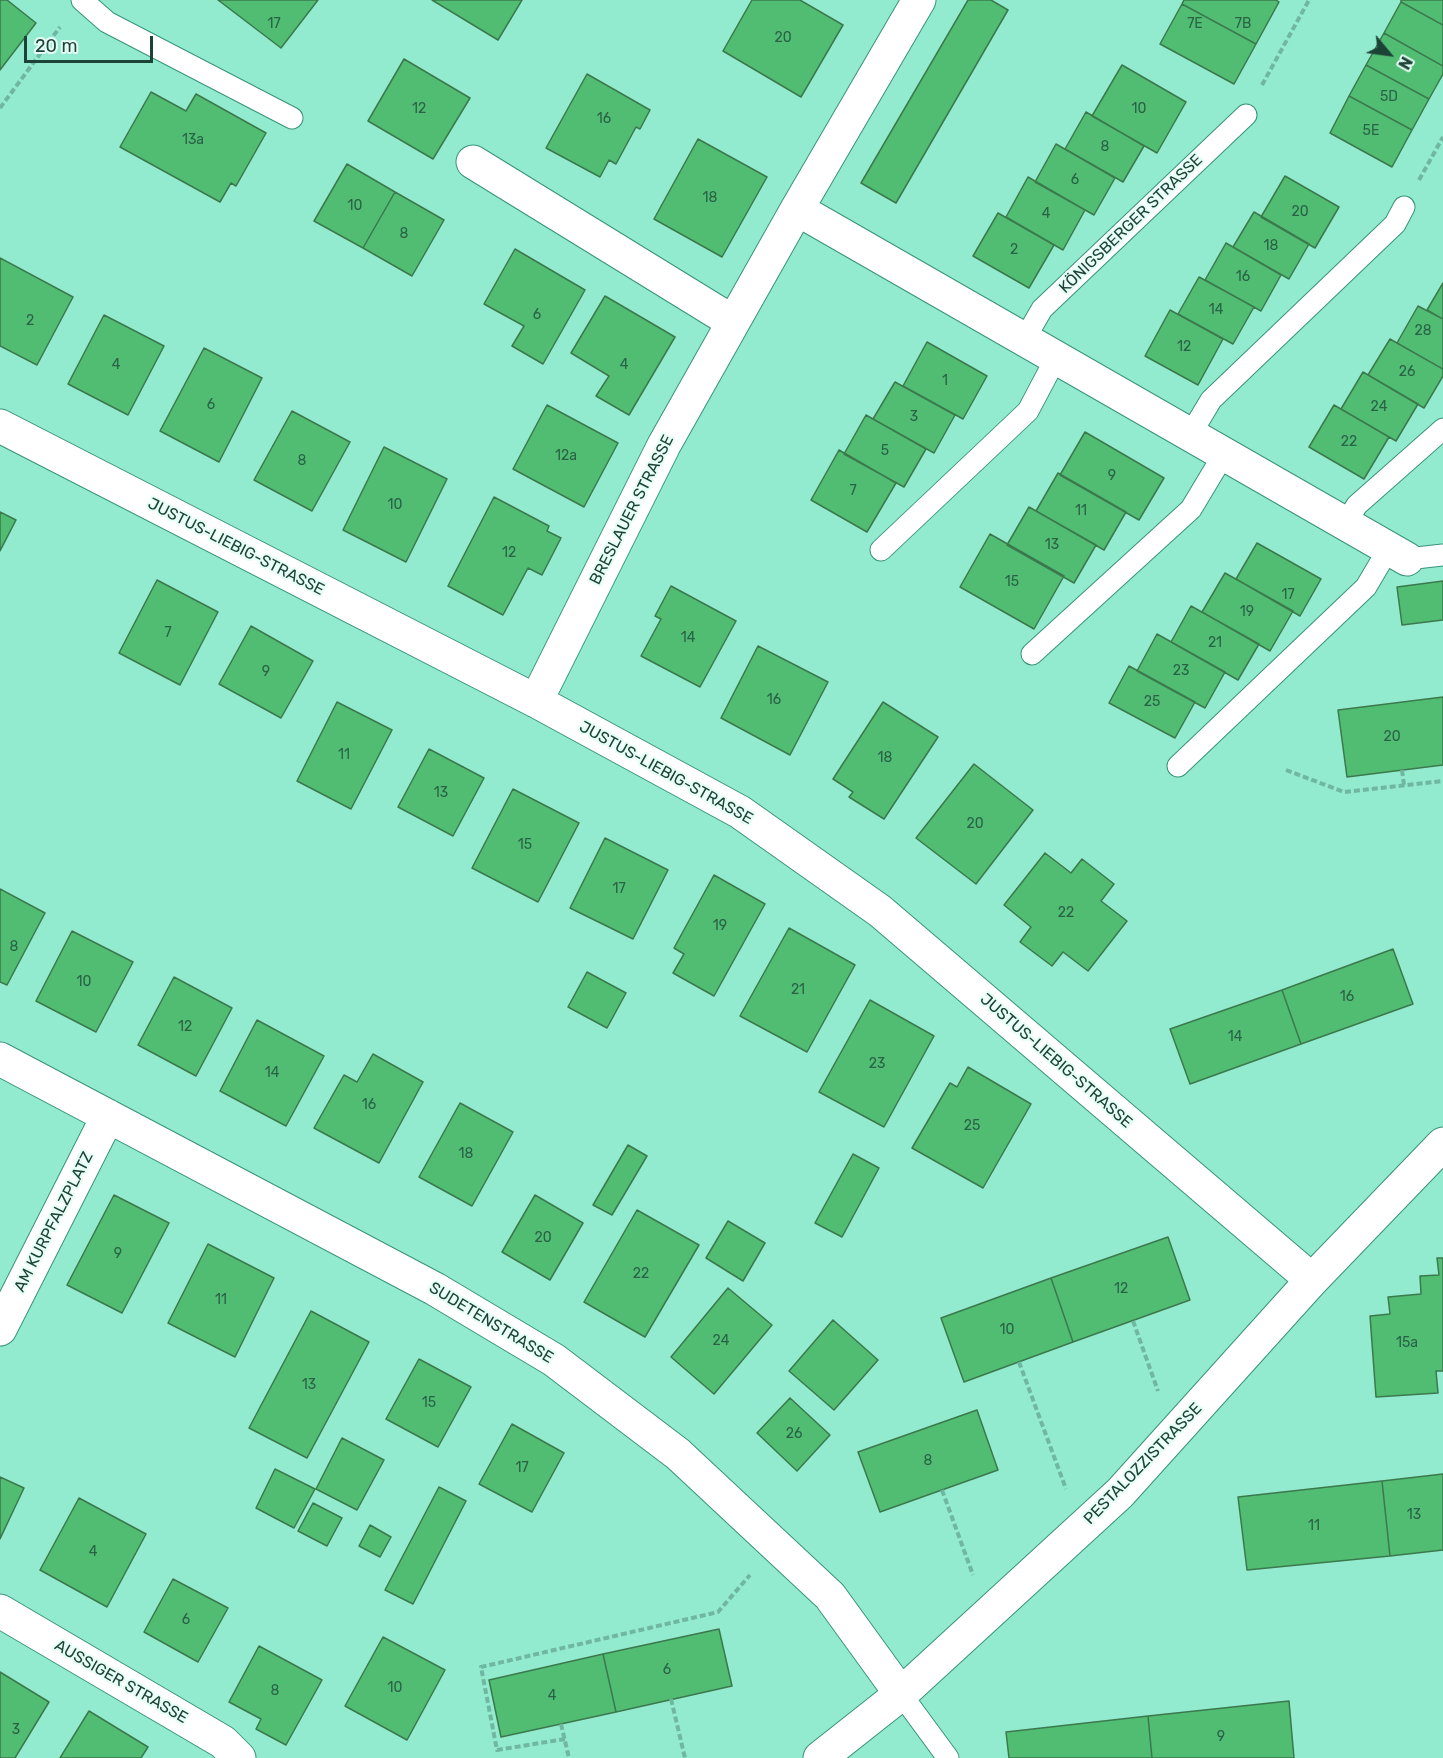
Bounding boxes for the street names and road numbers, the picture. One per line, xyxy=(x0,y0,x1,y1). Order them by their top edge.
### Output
street label: KÖNIGSBERGER STRASSE xyxy=(1055,150,1207,298)
street label: BRESLAUER STRASSE xyxy=(586,432,678,588)
street label: JUSTUS-LIEBIG-STRASSE xyxy=(145,494,327,600)
street label: JUSTUS-LIEBIG-STRASSE xyxy=(576,717,756,829)
street label: JUSTUS-LIEBIG-STRASSE xyxy=(976,990,1136,1132)
street label: AM KURPFALZPLATZ xyxy=(10,1149,98,1295)
street label: SUDETENSTRASSE xyxy=(425,1278,557,1368)
street label: PESTALOZZISTRASSE xyxy=(1080,1399,1206,1529)
street label: AUSSIGER STRASSE xyxy=(51,1636,191,1728)

